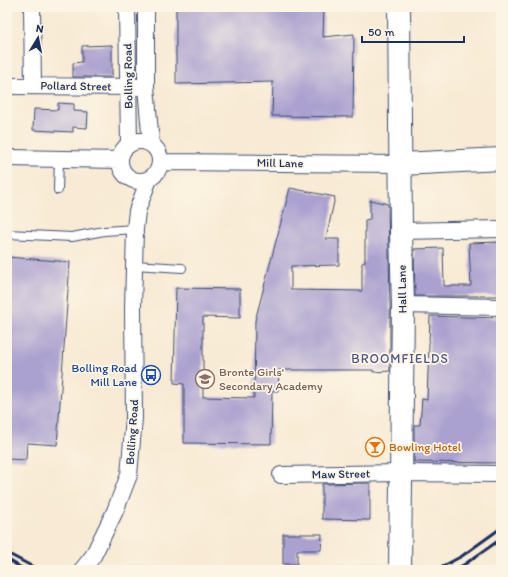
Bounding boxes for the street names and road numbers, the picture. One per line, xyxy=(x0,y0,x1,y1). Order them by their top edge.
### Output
street label: Bolling Road xyxy=(120,43,136,109)
street label: Pollard Street xyxy=(40,78,112,94)
street label: Mill Lane xyxy=(257,156,304,170)
street label: Hall Lane xyxy=(395,264,409,313)
street label: Bolling Road xyxy=(123,398,141,465)
street label: Maw Street xyxy=(312,466,371,482)

